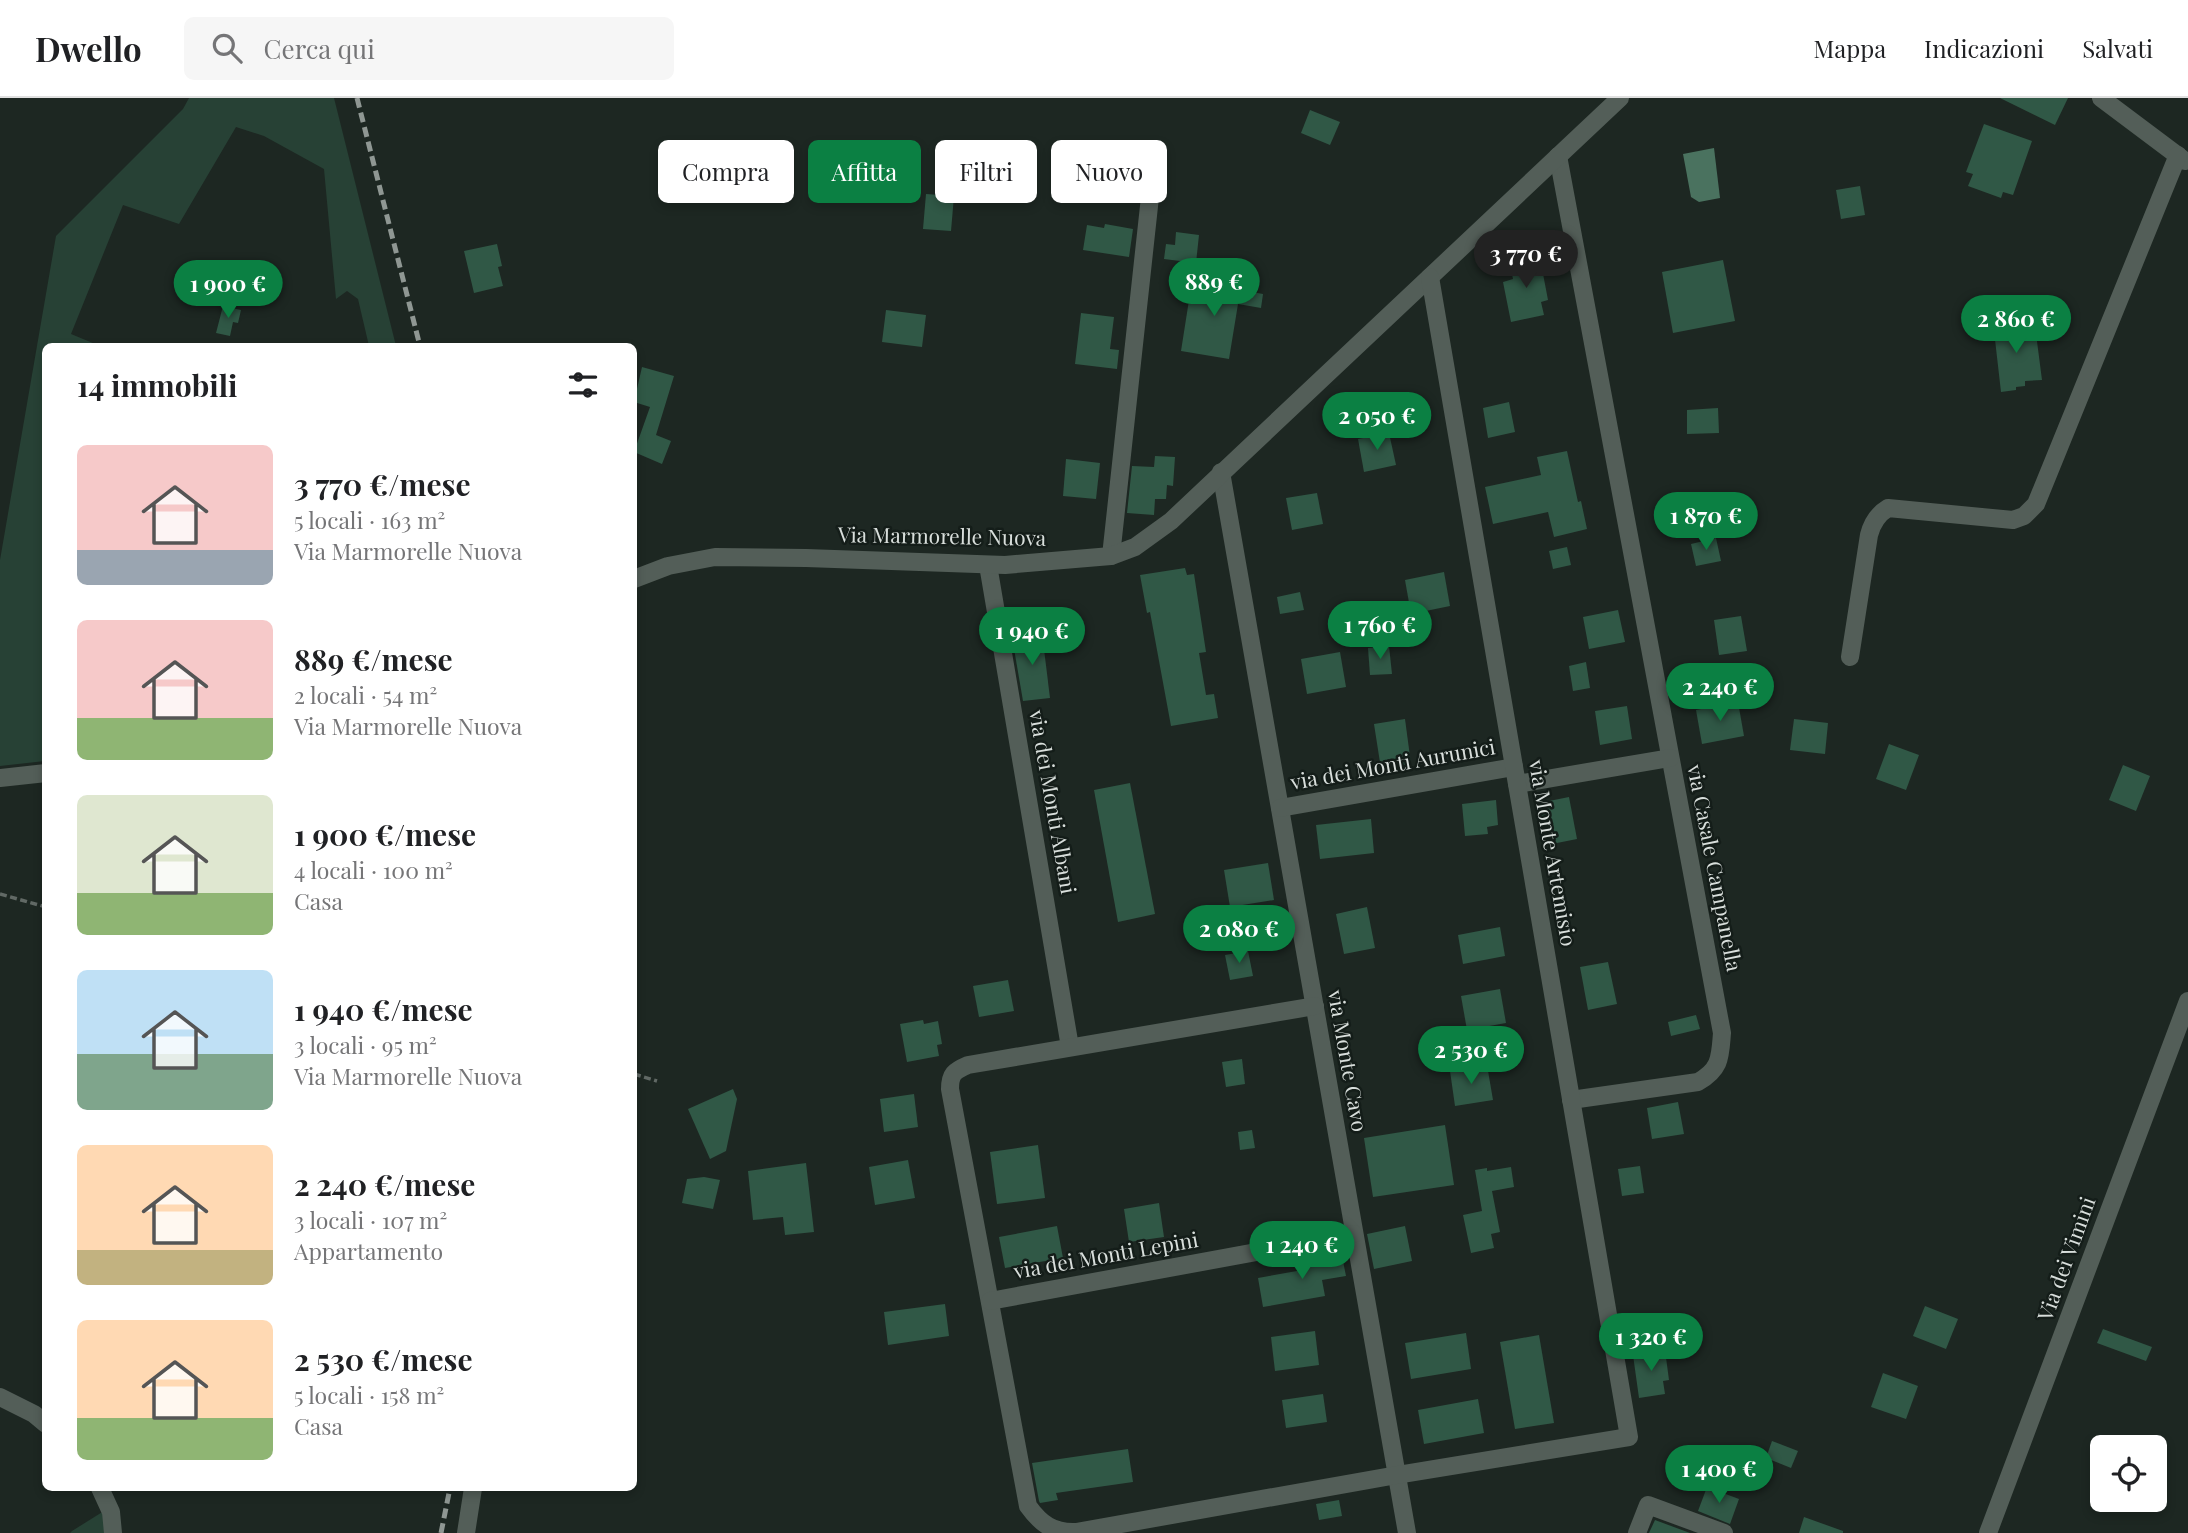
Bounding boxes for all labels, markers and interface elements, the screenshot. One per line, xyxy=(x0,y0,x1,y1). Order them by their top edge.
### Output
search box xyxy=(184,17,674,80)
text: Dwello xyxy=(35,26,142,70)
icon: search xyxy=(208,29,246,67)
text: Cerca qui xyxy=(264,31,375,66)
text: Mappa xyxy=(1814,32,1886,64)
text: Indicazioni xyxy=(1924,32,2044,64)
text: Salvati xyxy=(2082,32,2153,64)
chip: Compra xyxy=(658,140,794,203)
chip: Affitta xyxy=(808,140,921,203)
chip: Filtri xyxy=(935,140,1037,203)
chip: Nuovo xyxy=(1051,140,1167,203)
pin: 3 770 € xyxy=(1461,230,1591,290)
text: 3 770 € xyxy=(1490,237,1562,268)
pin: 889 € xyxy=(1165,258,1263,318)
pin: 1 900 € xyxy=(163,260,293,320)
text: 889 € xyxy=(1185,265,1243,296)
text: 1 900 € xyxy=(190,267,266,298)
pin: 2 860 € xyxy=(1951,296,2081,355)
text: 2 860 € xyxy=(1977,302,2055,333)
text: 14 immobili xyxy=(77,365,238,405)
icon: filters xyxy=(564,366,602,404)
pin: 2 050 € xyxy=(1312,392,1442,452)
text: 2 050 € xyxy=(1338,399,1416,430)
text: 3 770 €/mese xyxy=(294,464,471,504)
icon: home xyxy=(133,473,217,557)
pin: 1 870 € xyxy=(1641,492,1771,552)
text: 1 870 € xyxy=(1670,499,1742,530)
text: 5 locali · 163 m² xyxy=(294,504,445,535)
street label: Via Marmorelle Nuova xyxy=(837,519,1047,551)
text: Via Marmorelle Nuova xyxy=(294,535,522,566)
pin: 1 760 € xyxy=(1315,602,1445,661)
pin: 1 940 € xyxy=(967,608,1097,667)
text: 1 760 € xyxy=(1344,608,1416,639)
text: 1 940 € xyxy=(995,614,1069,645)
text: 889 €/mese xyxy=(294,639,453,679)
icon: home xyxy=(133,648,217,732)
pin: 2 240 € xyxy=(1655,664,1785,723)
text: 2 240 € xyxy=(1682,670,1758,701)
text: 2 locali · 54 m² xyxy=(294,679,437,710)
street label: via dei Monti Albani xyxy=(1024,706,1084,896)
text: Via Marmorelle Nuova xyxy=(294,710,522,741)
street label: via dei Monti Aurunici xyxy=(1287,731,1497,795)
street label: via Monte Artemisio xyxy=(1524,756,1584,948)
street label: via Casale Campanella xyxy=(1682,761,1750,974)
text: 1 900 €/mese xyxy=(294,814,476,854)
icon: home xyxy=(133,823,217,907)
text: 4 locali · 100 m² xyxy=(294,854,453,885)
text: Casa xyxy=(294,885,343,916)
pin: 2 080 € xyxy=(1174,906,1304,965)
text: 2 080 € xyxy=(1199,912,1279,943)
street label: via Monte Cavo xyxy=(1323,987,1375,1134)
text: 1 940 €/mese xyxy=(294,989,473,1029)
icon: home xyxy=(133,998,217,1082)
pin: 2 530 € xyxy=(1406,1026,1536,1086)
text: 3 locali · 95 m² xyxy=(294,1029,437,1060)
text: 2 530 € xyxy=(1434,1033,1508,1064)
text: Via Marmorelle Nuova xyxy=(294,1060,522,1091)
text: 2 240 €/mese xyxy=(294,1164,475,1204)
icon: home xyxy=(133,1173,217,1257)
street label: Via dei Vimini xyxy=(2029,1192,2101,1325)
text: 3 locali · 107 m² xyxy=(294,1204,447,1235)
pin: 1 240 € xyxy=(1237,1222,1367,1281)
street label: via dei Monti Lepini xyxy=(1010,1224,1200,1284)
text: 1 240 € xyxy=(1265,1228,1339,1259)
text: Appartamento xyxy=(294,1235,443,1266)
pin: 1 320 € xyxy=(1586,1314,1716,1373)
text: 1 320 € xyxy=(1615,1320,1687,1351)
text: 2 530 €/mese xyxy=(294,1339,473,1379)
icon: home xyxy=(133,1348,217,1432)
text: 5 locali · 158 m² xyxy=(294,1379,444,1410)
text: Casa xyxy=(294,1410,343,1441)
map controls xyxy=(2090,1435,2167,1512)
button: locate xyxy=(2090,1435,2167,1512)
pin: 1 400 € xyxy=(1654,1446,1784,1505)
text: 1 400 € xyxy=(1681,1452,1757,1483)

